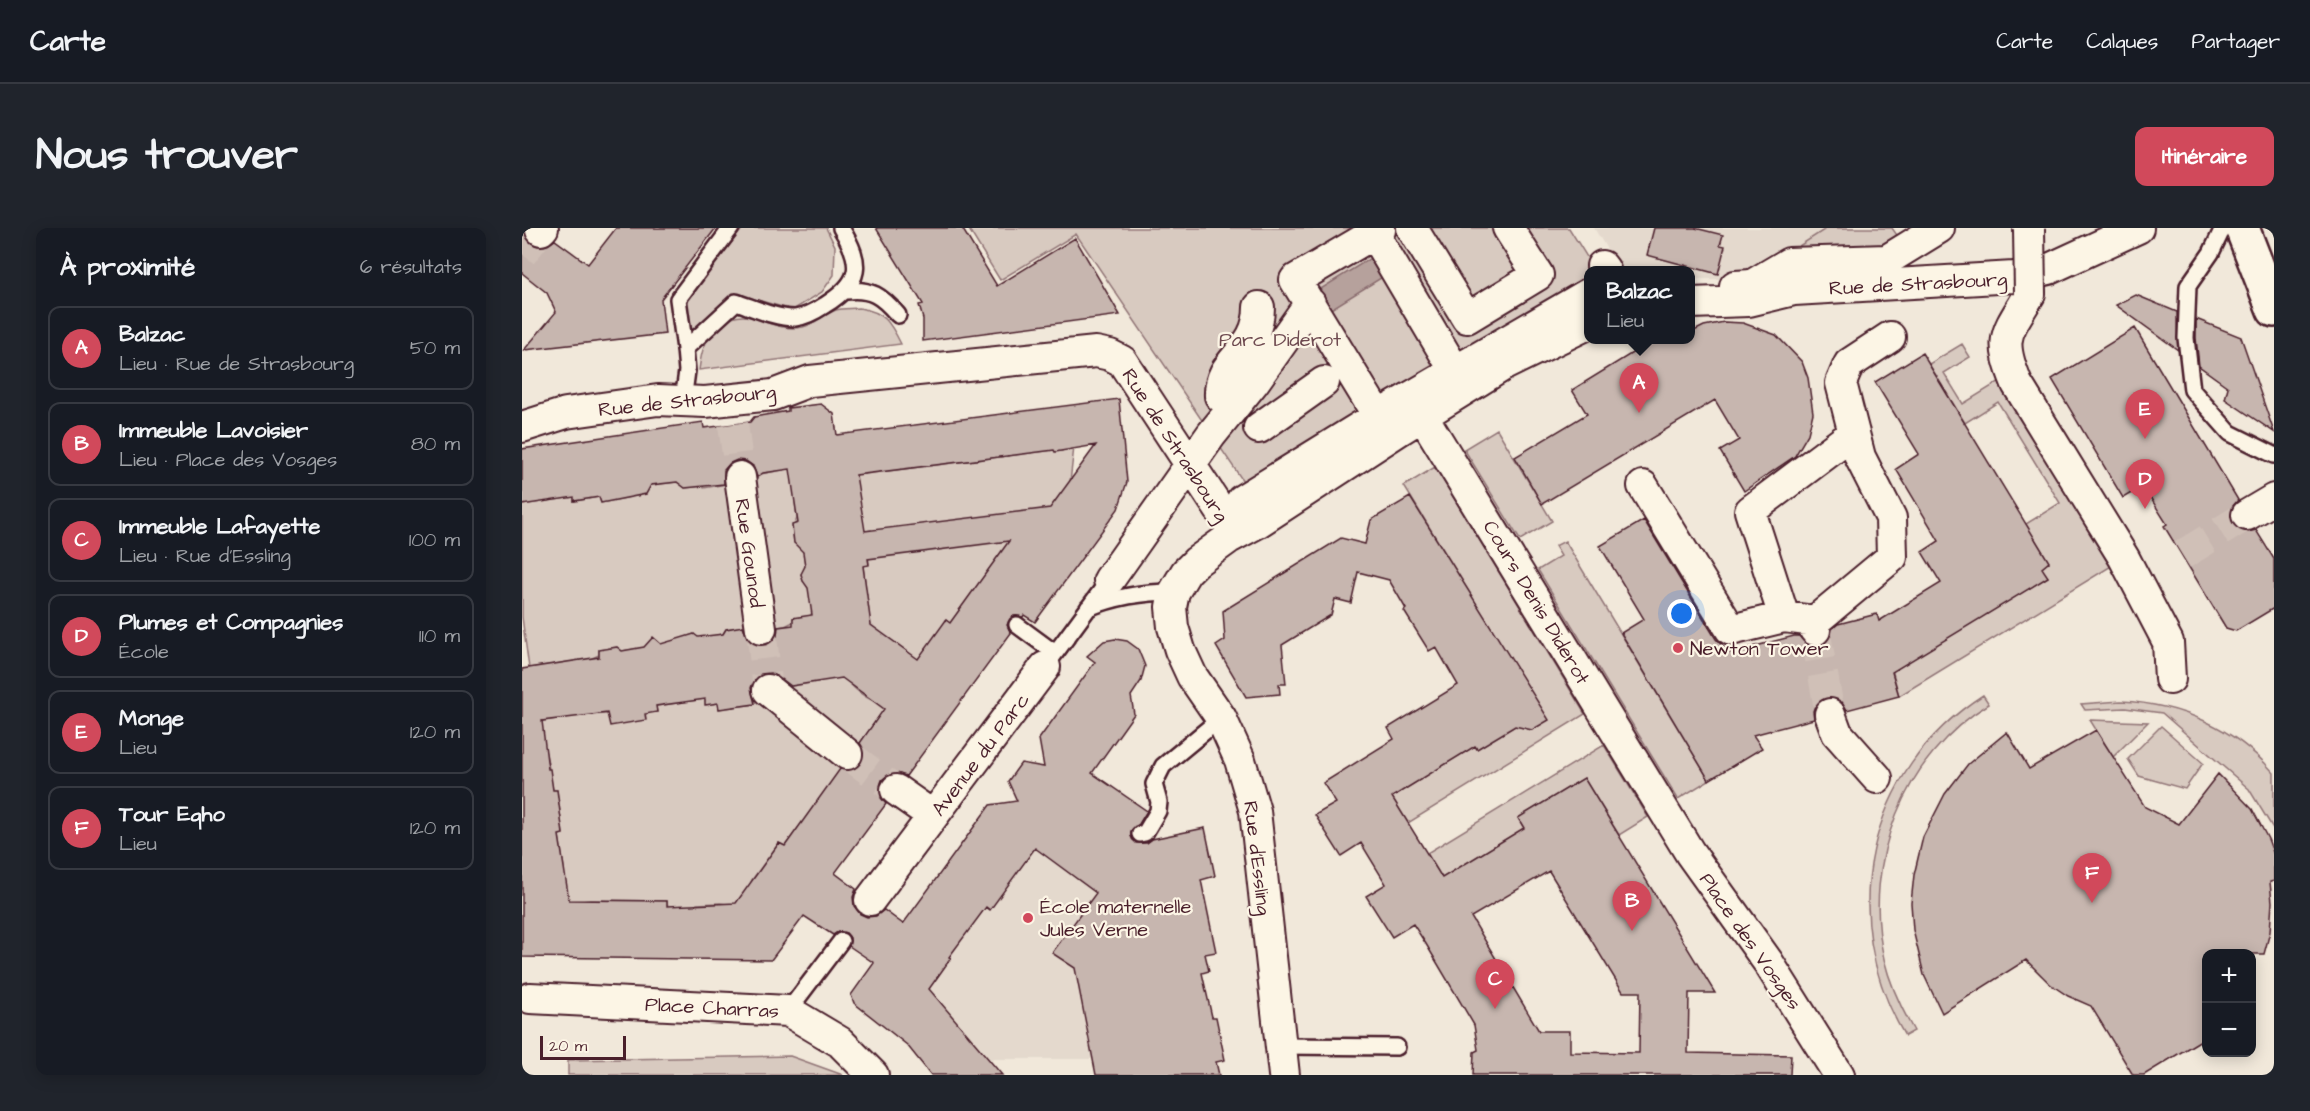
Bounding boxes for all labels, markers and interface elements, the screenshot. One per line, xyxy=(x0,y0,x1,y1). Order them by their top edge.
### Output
text: Carte xyxy=(30,22,106,61)
text: Carte xyxy=(1996,27,2053,56)
text: Calques xyxy=(2086,27,2158,56)
text: Partager xyxy=(2191,27,2280,56)
text: Nous trouver xyxy=(36,127,298,185)
button: Itinéraire xyxy=(2135,127,2274,186)
text: À proximité xyxy=(60,249,195,285)
text: 6 résultats xyxy=(360,253,462,281)
street label: Rue de Strasbourg xyxy=(1828,265,2008,304)
popup xyxy=(1584,266,1695,344)
text: Balzac xyxy=(1606,276,1673,307)
text: Lieu xyxy=(1606,307,1644,335)
text: Balzac xyxy=(119,319,185,350)
park label: Parc Diderot xyxy=(1219,326,1341,354)
text: A xyxy=(75,334,88,362)
text: 50 m xyxy=(410,334,460,362)
text: Lieu · Rue de Strasbourg xyxy=(119,350,354,378)
street label: Rue de Strasbourg xyxy=(1114,363,1236,529)
pin: A xyxy=(1620,364,1658,413)
street label: Rue de Strasbourg xyxy=(597,378,777,425)
pin: E xyxy=(2126,390,2164,439)
text: Immeuble Lavoisier xyxy=(119,415,308,446)
text: B xyxy=(74,430,89,458)
text: 80 m xyxy=(411,430,460,458)
text: Lieu · Place des Vosges xyxy=(119,446,337,474)
pin: D xyxy=(2126,460,2164,509)
street label: Rue Gounod xyxy=(727,497,771,610)
text: Immeuble Lafayette xyxy=(119,511,321,542)
street label: Cours Denis Diderot xyxy=(1476,515,1596,690)
text: C xyxy=(74,526,89,554)
text: 100 m xyxy=(409,526,460,554)
text: Lieu · Rue d'Essling xyxy=(119,542,291,570)
your location xyxy=(1667,599,1696,628)
text: Plumes et Compagnies xyxy=(119,607,343,638)
text: D xyxy=(75,622,88,650)
text: 110 m xyxy=(419,622,460,650)
place label: Newton Tower xyxy=(1690,635,1829,663)
text: École xyxy=(119,638,169,666)
marker: Newton Tower xyxy=(1671,641,1685,655)
street label: Avenue du Parc xyxy=(925,687,1037,822)
text: Monge xyxy=(119,703,184,734)
text: E xyxy=(76,718,87,746)
text: 120 m xyxy=(410,718,460,746)
text: Lieu xyxy=(119,734,157,762)
text: Tour Eqho xyxy=(119,799,225,830)
street label: Rue d'Essling xyxy=(1235,799,1278,917)
text: F xyxy=(75,814,88,842)
text: 120 m xyxy=(410,814,460,842)
text: Lieu xyxy=(119,830,157,858)
pin: F xyxy=(2072,854,2112,903)
street label: Place des Vosges xyxy=(1692,867,1808,1016)
pin: B xyxy=(1612,882,1652,931)
place label: École maternelle Jules Verne xyxy=(1040,893,1192,944)
marker: École maternelle Jules Verne xyxy=(1021,911,1035,925)
map controls xyxy=(2202,949,2256,1057)
button: + xyxy=(2202,949,2256,1003)
pin: C xyxy=(1476,960,1514,1009)
street label: Place Charras xyxy=(644,991,780,1025)
button: − xyxy=(2202,1003,2256,1057)
scale bar xyxy=(540,1033,626,1060)
text: 20 m xyxy=(549,1035,587,1057)

